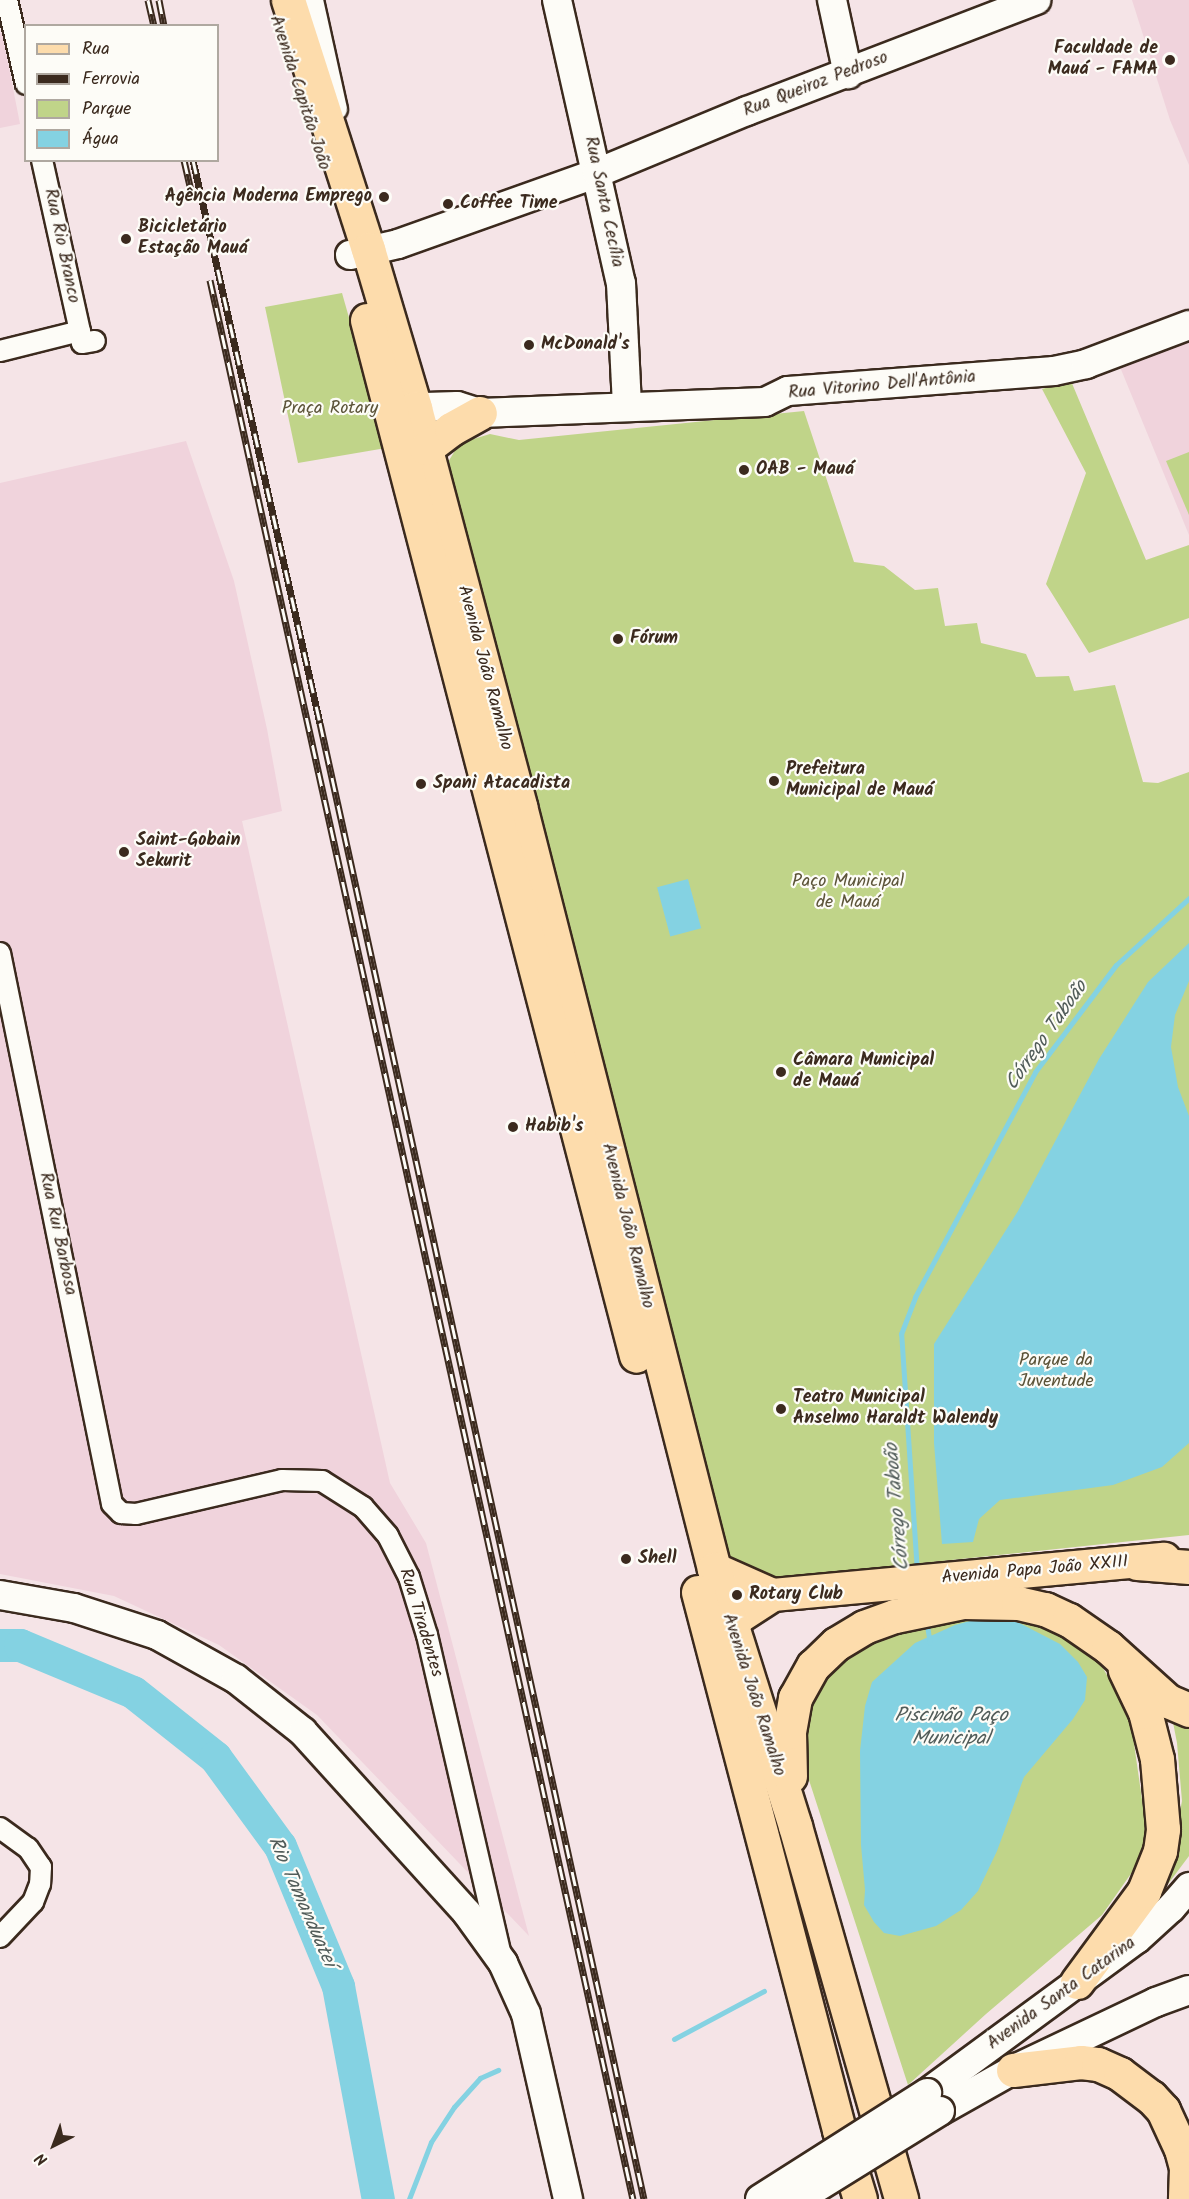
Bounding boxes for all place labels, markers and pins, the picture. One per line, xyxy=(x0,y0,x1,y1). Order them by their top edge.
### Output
place label: Faculdade de Mauá - FAMA xyxy=(1048,39,1158,82)
marker: Faculdade de Mauá - FAMA xyxy=(1163,53,1177,67)
place label: Agência Moderna Emprego xyxy=(165,186,372,208)
marker: Agência Moderna Emprego xyxy=(377,190,391,204)
place label: Coffee Time xyxy=(460,193,557,215)
marker: Coffee Time xyxy=(441,197,455,211)
place label: Bicicletário Estação Mauá xyxy=(138,218,248,260)
marker: Bicicletário Estação Mauá xyxy=(119,232,133,246)
place label: McDonald's xyxy=(541,334,630,356)
marker: McDonald's xyxy=(522,338,536,352)
place label: OAB - Mauá xyxy=(756,459,854,481)
marker: OAB - Mauá xyxy=(737,463,751,477)
place label: Fórum xyxy=(630,628,678,650)
marker: Fórum xyxy=(611,632,625,646)
place label: Prefeitura Municipal de Mauá xyxy=(786,760,933,802)
place label: Spani Atacadista xyxy=(433,773,570,795)
marker: Prefeitura Municipal de Mauá xyxy=(767,774,781,788)
marker: Spani Atacadista xyxy=(414,777,428,791)
place label: Saint-Gobain Sekurit xyxy=(136,831,240,874)
marker: Saint-Gobain Sekurit xyxy=(117,845,131,859)
place label: Câmara Municipal de Mauá xyxy=(793,1051,934,1094)
marker: Câmara Municipal de Mauá xyxy=(774,1065,788,1079)
place label: Habib's xyxy=(525,1116,583,1138)
marker: Habib's xyxy=(506,1120,520,1134)
place label: Teatro Municipal Anselmo Haraldt Walendy xyxy=(793,1388,998,1430)
marker: Teatro Municipal Anselmo Haraldt Walendy xyxy=(774,1402,788,1416)
place label: Shell xyxy=(638,1548,676,1570)
marker: Shell xyxy=(619,1552,633,1566)
place label: Rotary Club xyxy=(749,1584,843,1606)
marker: Rotary Club xyxy=(730,1588,744,1602)

